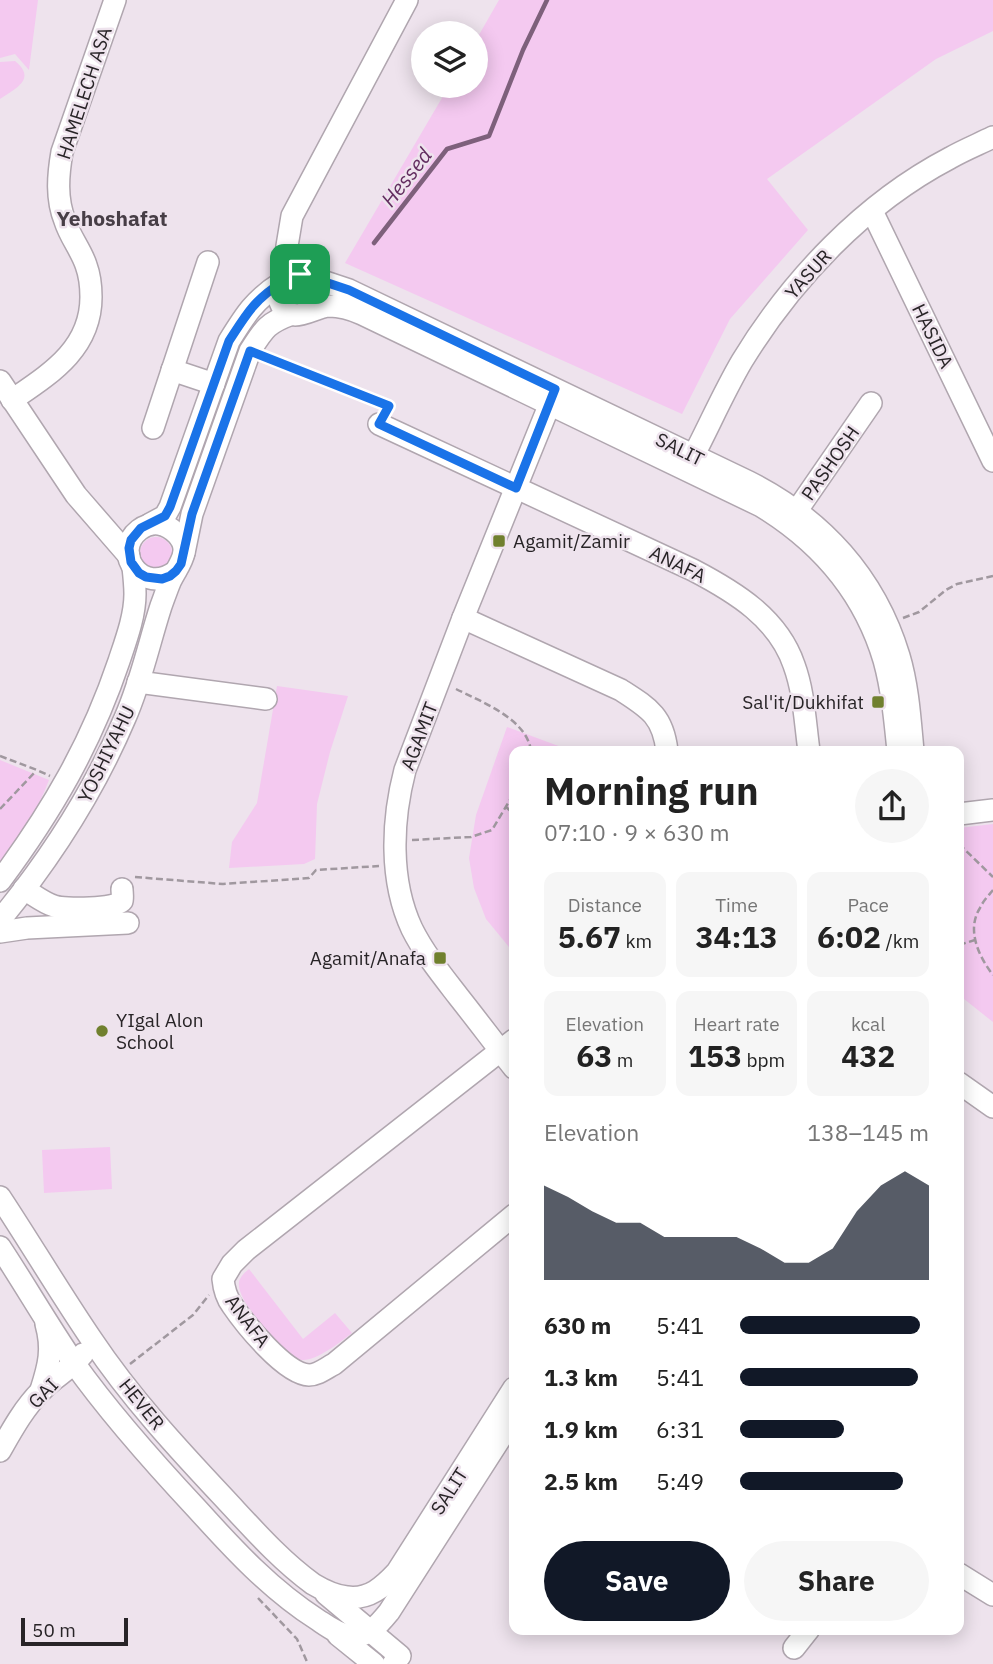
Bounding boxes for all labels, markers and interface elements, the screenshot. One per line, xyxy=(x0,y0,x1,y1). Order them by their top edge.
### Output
map controls xyxy=(411,21,488,98)
button: layers xyxy=(411,21,488,98)
street label: HAMELECH ASA xyxy=(51,24,117,162)
water label: Hessed xyxy=(374,141,438,212)
district label: Yehoshafat xyxy=(56,204,168,232)
pin xyxy=(270,244,330,304)
street label: YASUR xyxy=(780,244,836,304)
icon: arrive xyxy=(281,255,319,293)
street label: HASIDA xyxy=(907,300,959,372)
street label: PASHOSH xyxy=(796,421,864,505)
street label: SALIT xyxy=(652,427,708,471)
place label: Agamit/Zamir xyxy=(513,529,630,553)
marker: Agamit/Zamir xyxy=(491,533,507,549)
street label: ANAFA xyxy=(646,540,710,588)
place label: Sal'it/Dukhifat xyxy=(742,690,864,714)
marker: Sal'it/Dukhifat xyxy=(870,694,886,710)
street label: AGAMIT xyxy=(395,698,443,773)
street label: YOSHIYAHU xyxy=(72,702,140,806)
text: Morning run xyxy=(544,766,759,815)
button: share xyxy=(855,769,929,843)
text: 07:10 · 9 × 630 m xyxy=(544,817,730,847)
text: Distance xyxy=(568,893,642,917)
text: Time xyxy=(715,893,758,917)
text: Pace xyxy=(847,893,889,917)
text: 5.67 xyxy=(558,917,621,956)
text: 34:13 xyxy=(696,917,777,956)
text: 6:02 xyxy=(817,917,881,956)
text: km xyxy=(621,929,652,953)
text: /km xyxy=(881,929,919,953)
place label: Agamit/Anafa xyxy=(310,946,426,970)
marker: Agamit/Anafa xyxy=(432,950,448,966)
place label: YIgal Alon School xyxy=(116,1008,203,1054)
text: Elevation xyxy=(565,1012,644,1036)
text: Heart rate xyxy=(693,1012,780,1036)
text: kcal xyxy=(851,1012,885,1036)
marker: YIgal Alon School xyxy=(94,1023,110,1039)
text: 63 xyxy=(576,1036,612,1075)
text: 153 xyxy=(688,1036,742,1075)
text: 432 xyxy=(841,1036,895,1075)
text: m xyxy=(612,1048,633,1072)
text: bpm xyxy=(742,1048,785,1072)
text: Elevation xyxy=(544,1117,639,1147)
text: 138–145 m xyxy=(807,1117,929,1147)
street label: ANAFA xyxy=(220,1290,276,1352)
text: 630 m xyxy=(544,1310,611,1340)
text: 5:41 xyxy=(656,1310,704,1340)
text: 1.3 km xyxy=(544,1362,618,1392)
text: 5:41 xyxy=(656,1362,704,1392)
street label: GAI xyxy=(23,1373,63,1413)
street label: HEVER xyxy=(114,1373,170,1435)
text: 1.9 km xyxy=(544,1414,618,1444)
text: 6:31 xyxy=(656,1414,704,1444)
street label: SALIT xyxy=(425,1463,473,1519)
text: 2.5 km xyxy=(544,1466,618,1496)
text: 5:49 xyxy=(656,1466,704,1496)
button: Save xyxy=(544,1541,730,1621)
button: Share xyxy=(744,1541,929,1621)
scale bar xyxy=(21,1615,128,1647)
text: 50 m xyxy=(32,1618,76,1642)

